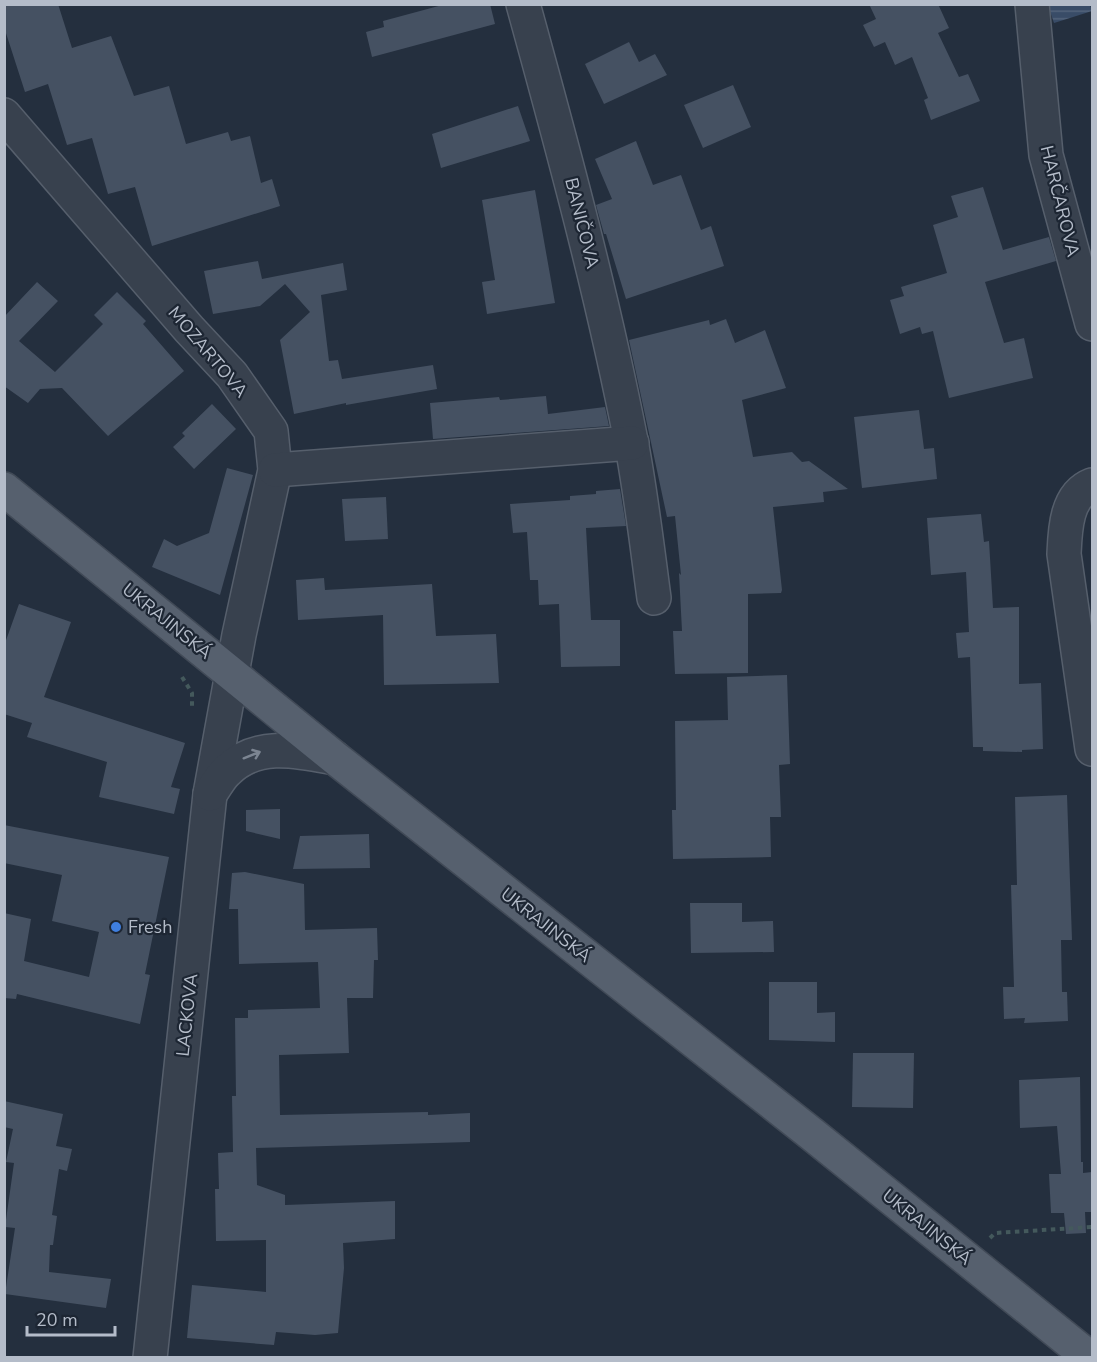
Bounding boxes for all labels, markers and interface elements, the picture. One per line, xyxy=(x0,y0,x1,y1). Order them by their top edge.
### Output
street label: HARČAROVA xyxy=(1035,143,1085,259)
street label: BANIČOVA xyxy=(559,175,605,271)
street label: MOZARTOVA xyxy=(163,301,253,403)
street label: UKRAJINSKÁ xyxy=(117,578,217,664)
one-way arrow xyxy=(242,749,261,760)
street label: UKRAJINSKÁ xyxy=(496,882,596,968)
place label: Fresh xyxy=(128,915,172,939)
marker: Fresh xyxy=(109,920,123,934)
street label: LACKOVA xyxy=(171,972,203,1058)
street label: UKRAJINSKÁ xyxy=(877,1184,977,1270)
scale bar xyxy=(27,1299,116,1337)
text: 20 m xyxy=(36,1308,78,1332)

